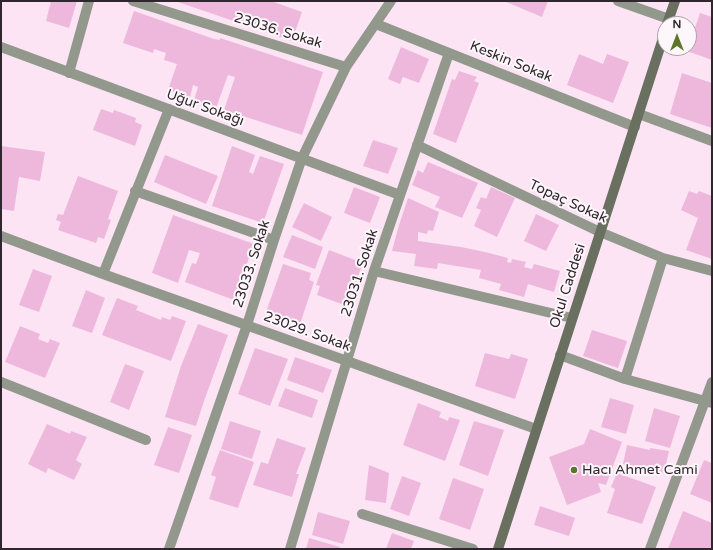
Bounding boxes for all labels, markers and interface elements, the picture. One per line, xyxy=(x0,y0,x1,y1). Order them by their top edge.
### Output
street label: 23036. Sokak xyxy=(232,10,324,52)
north arrow xyxy=(657,16,697,56)
text: N xyxy=(673,18,681,31)
street label: Keskin Sokak xyxy=(467,38,555,86)
street label: Uğur Sokağı xyxy=(164,86,246,130)
street label: Topaç Sokak xyxy=(526,177,610,227)
street label: 23033. Sokak xyxy=(230,218,274,310)
street label: 23031. Sokak xyxy=(338,227,382,319)
street label: Okul Caddesi xyxy=(546,242,590,330)
street label: 23029. Sokak xyxy=(261,308,353,356)
place label: Hacı Ahmet Cami xyxy=(582,462,698,478)
marker: Hacı Ahmet Cami xyxy=(569,465,579,475)

